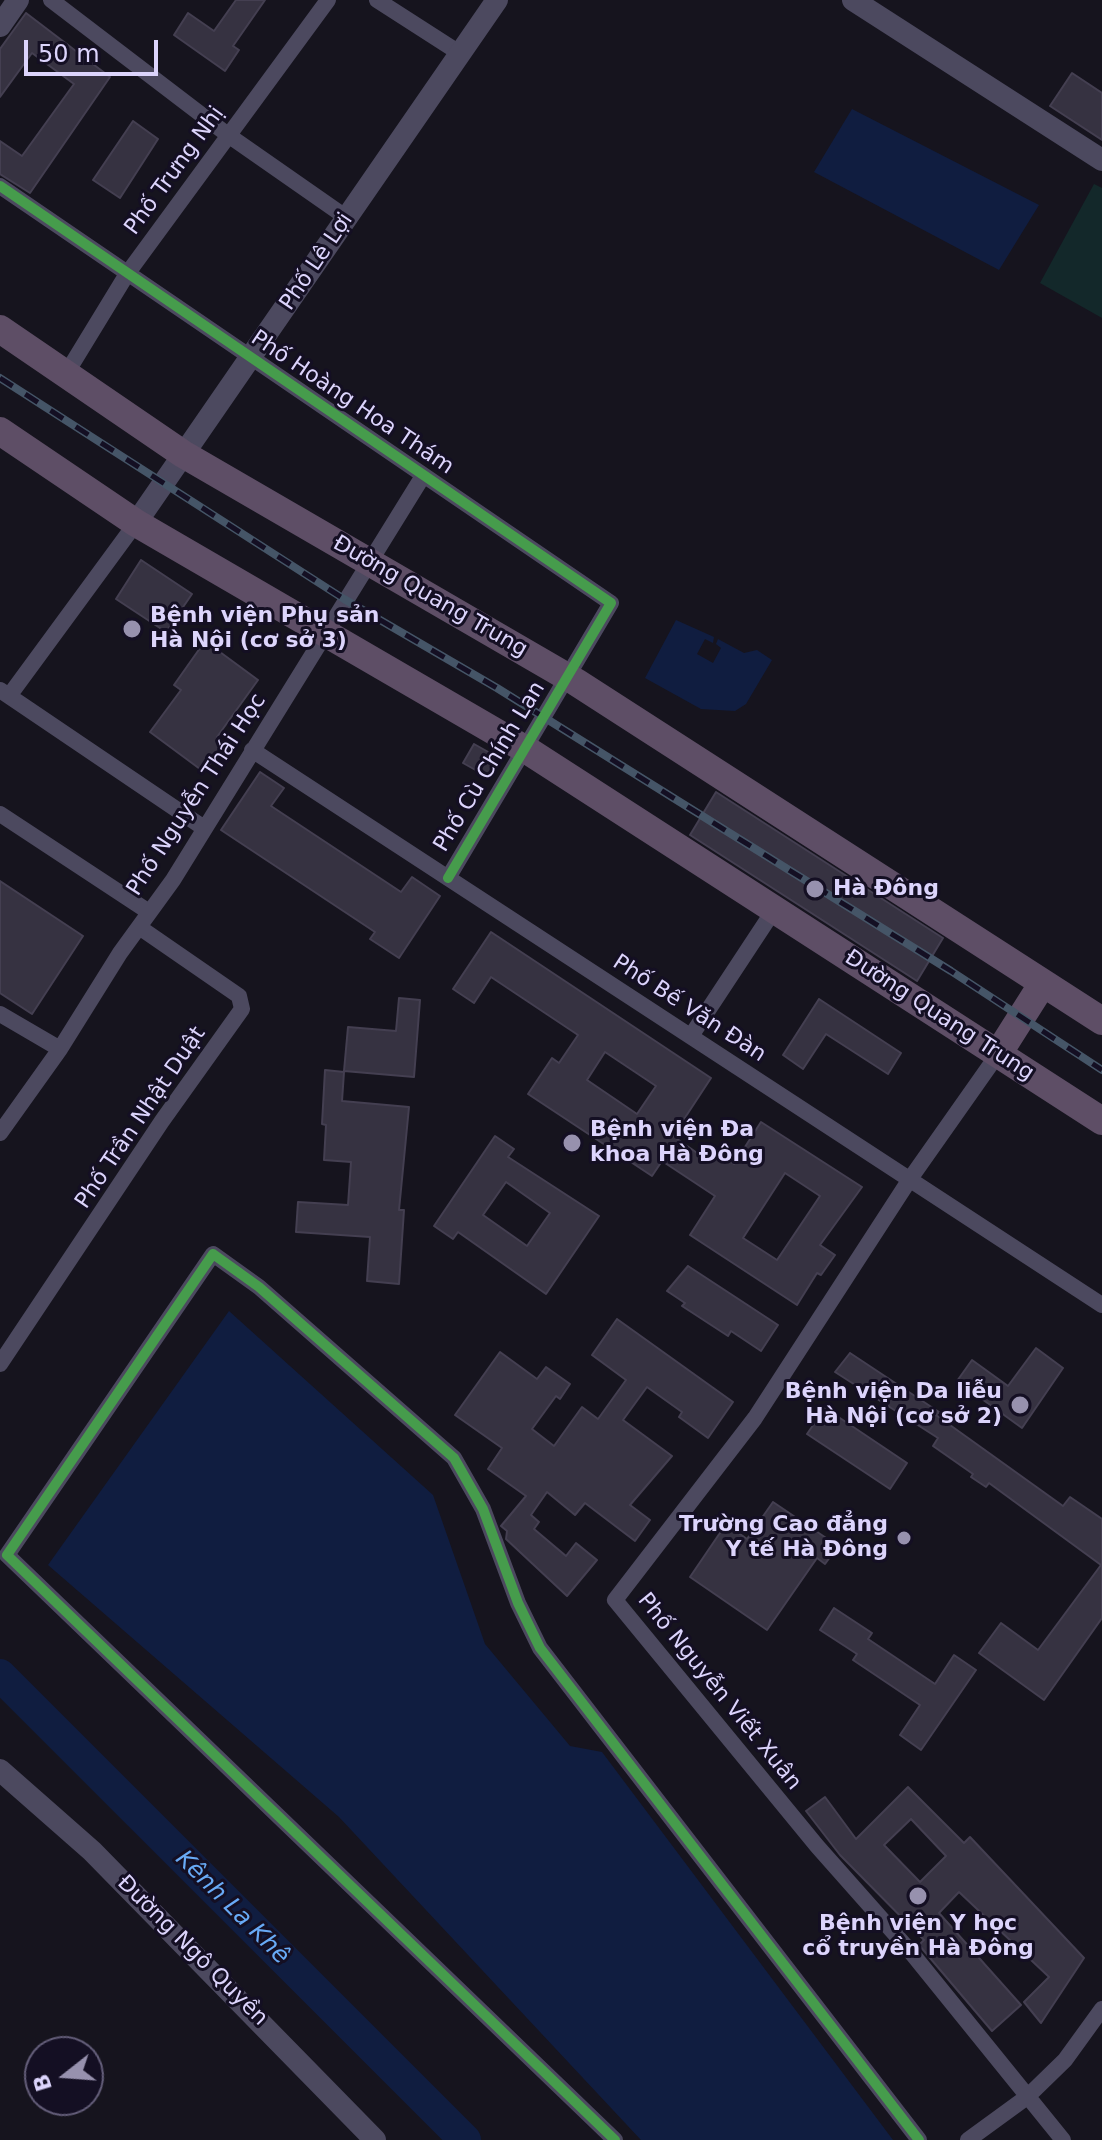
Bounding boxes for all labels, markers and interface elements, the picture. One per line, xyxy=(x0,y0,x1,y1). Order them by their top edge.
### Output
scale bar xyxy=(28,24,162,74)
text: 50 m xyxy=(38,40,100,68)
street label: Phố Trưng Nhị xyxy=(120,102,230,240)
street label: Phố Lê Lợi xyxy=(275,208,359,316)
street label: Phố Hoàng Hoa Thám xyxy=(246,325,458,481)
street label: Đường Quang Trung xyxy=(328,531,532,663)
place label: Bệnh viện Phụ sản Hà Nội (cơ sở 3) xyxy=(150,603,380,654)
marker: Bệnh viện Phụ sản Hà Nội (cơ sở 3) xyxy=(121,618,143,640)
street label: Phố Cù Chính Lan xyxy=(429,677,551,857)
street label: Phố Nguyễn Thái Học xyxy=(122,689,272,901)
place label: Hà Đông xyxy=(833,876,939,902)
marker: Hà Đông xyxy=(804,878,826,900)
street label: Đường Quang Trung xyxy=(840,945,1038,1087)
street label: Phố Bế Văn Đàn xyxy=(607,950,771,1068)
street label: Phố Trần Nhật Duật xyxy=(70,1022,212,1214)
place label: Bệnh viện Đa khoa Hà Đông xyxy=(590,1117,764,1168)
marker: Bệnh viện Đa khoa Hà Đông xyxy=(561,1132,583,1154)
place label: Bệnh viện Da liễu Hà Nội (cơ sở 2) xyxy=(785,1379,1002,1430)
marker: Bệnh viện Da liễu Hà Nội (cơ sở 2) xyxy=(1009,1394,1031,1416)
place label: Trường Cao đẳng Y tế Hà Đông xyxy=(679,1512,888,1564)
marker: Trường Cao đẳng Y tế Hà Đông xyxy=(895,1529,913,1547)
street label: Phố Nguyễn Viết Xuân xyxy=(631,1588,807,1796)
water label: Kênh La Khê xyxy=(169,1845,295,1971)
street label: Đường Ngô Quyền xyxy=(111,1870,273,2032)
marker: Bệnh viện Y học cổ truyền Hà Đông xyxy=(907,1885,929,1907)
place label: Bệnh viện Y học cổ truyền Hà Đông xyxy=(802,1911,1034,1962)
north arrow xyxy=(24,2036,104,2116)
text: B xyxy=(28,2071,57,2094)

